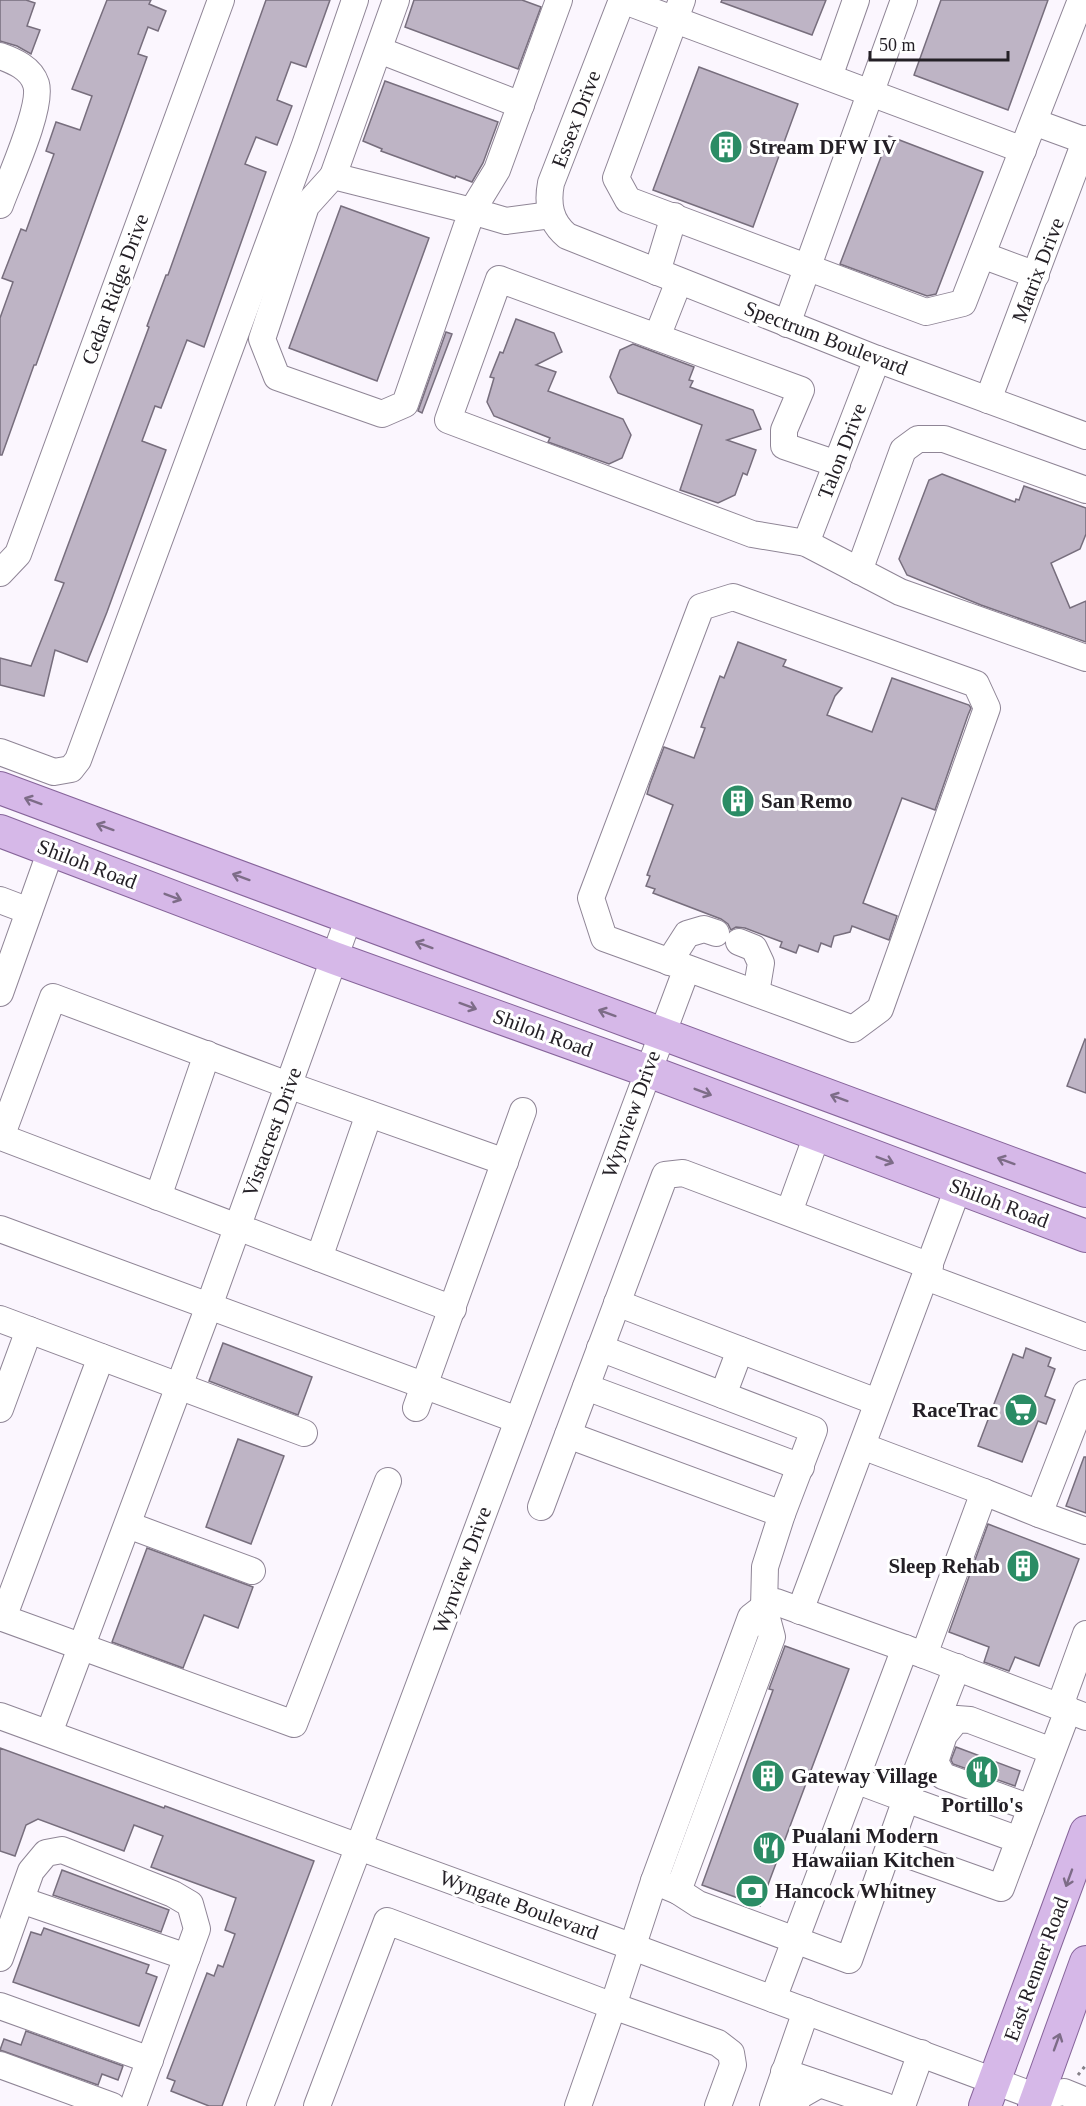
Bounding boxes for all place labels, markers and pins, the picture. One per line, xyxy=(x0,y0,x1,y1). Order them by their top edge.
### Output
building icon: Stream DFW IV xyxy=(708,129,744,165)
place label: Stream DFW IV xyxy=(749,135,896,159)
building icon: San Remo xyxy=(720,783,756,819)
place label: San Remo xyxy=(761,789,853,813)
supermarket icon: RaceTrac xyxy=(1003,1392,1039,1428)
place label: RaceTrac xyxy=(912,1398,998,1422)
building icon: Sleep Rehab xyxy=(1005,1548,1041,1584)
place label: Sleep Rehab xyxy=(889,1554,1000,1578)
restaurant icon: Portillo's xyxy=(964,1754,1000,1790)
building icon: Gateway Village xyxy=(750,1758,786,1794)
place label: Gateway Village xyxy=(791,1764,937,1788)
place label: Portillo's xyxy=(941,1793,1023,1817)
place label: Pualani Modern Hawaiian Kitchen xyxy=(792,1824,955,1872)
restaurant icon: Pualani Modern Hawaiian Kitchen xyxy=(751,1830,787,1866)
bank icon: Hancock Whitney xyxy=(734,1873,770,1909)
place label: Hancock Whitney xyxy=(775,1879,937,1903)

